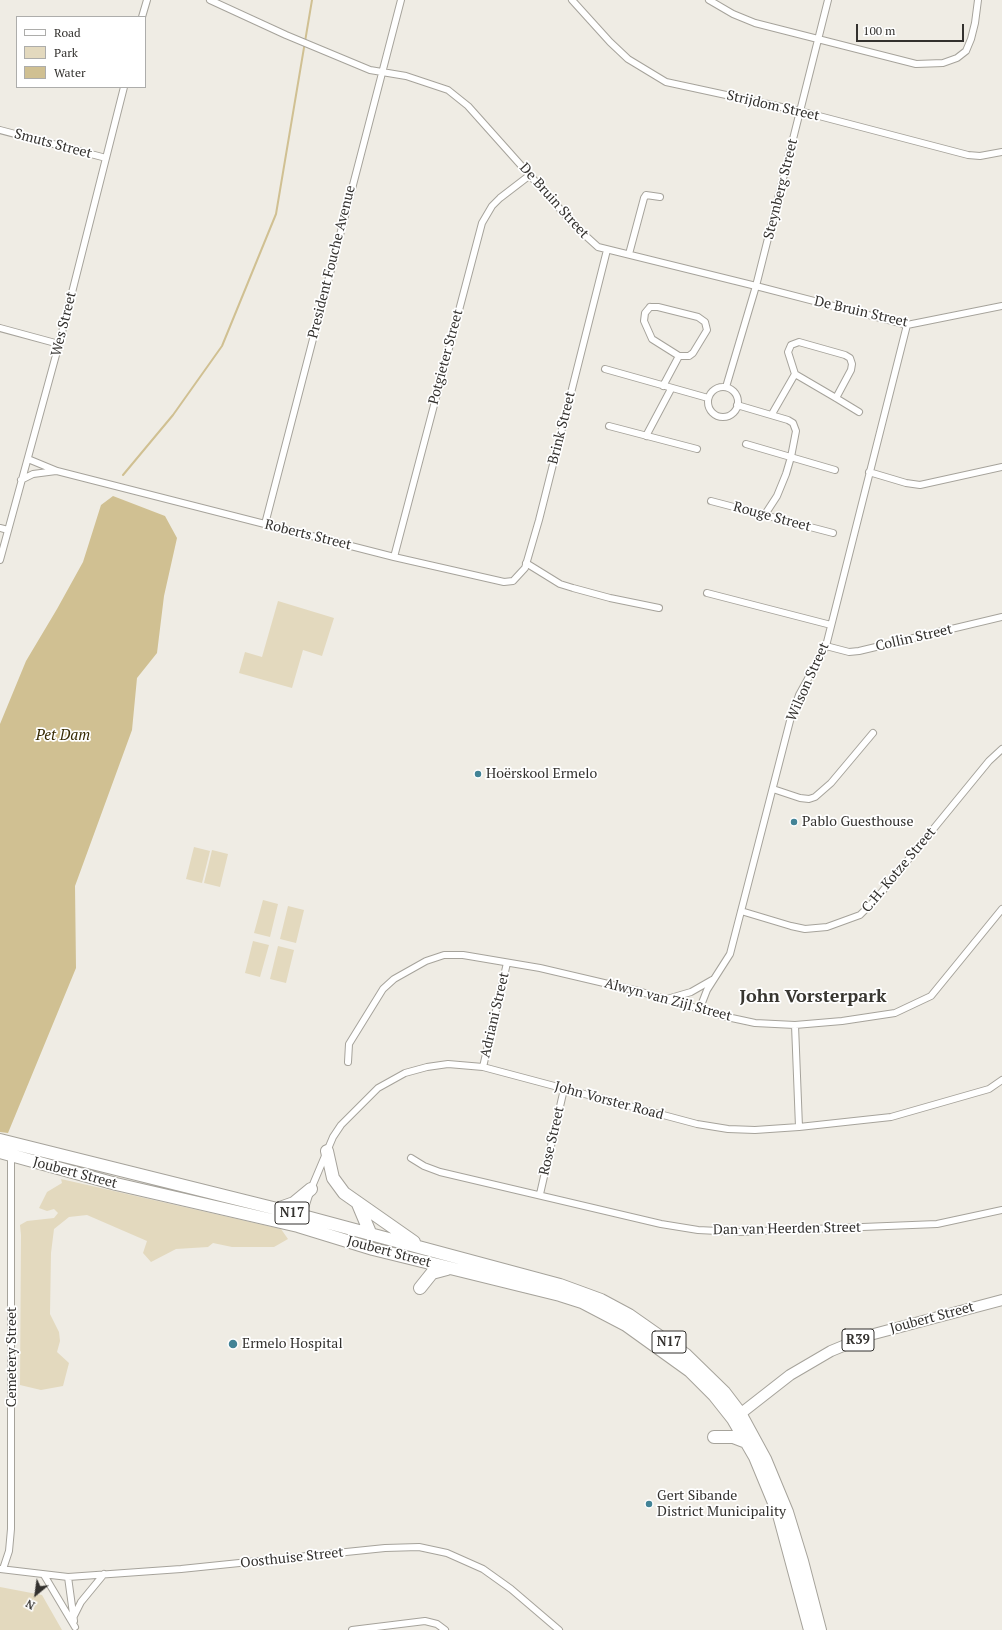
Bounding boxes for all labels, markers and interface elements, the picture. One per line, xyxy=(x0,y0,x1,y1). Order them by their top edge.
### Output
legend xyxy=(16,16,146,88)
scale bar xyxy=(858,16,966,42)
text: 100 m xyxy=(863,23,895,38)
text: Road xyxy=(54,25,81,40)
text: Park xyxy=(54,45,78,60)
text: Water xyxy=(54,65,86,80)
street label: Strijdom Street xyxy=(725,87,821,125)
street label: Smuts Street xyxy=(12,126,94,162)
street label: Steynberg Street xyxy=(760,137,802,241)
street label: De Bruin Street xyxy=(516,160,592,242)
street label: President Fouche Avenue xyxy=(305,184,359,340)
street label: Wes Street xyxy=(48,290,80,358)
street label: De Bruin Street xyxy=(813,293,909,331)
street label: Potgieter Street xyxy=(425,308,467,406)
street label: Brink Street xyxy=(545,390,579,466)
street label: Rouge Street xyxy=(731,499,813,535)
street label: Roberts Street xyxy=(263,516,353,554)
street label: Collin Street xyxy=(874,621,954,655)
street label: Wilson Street xyxy=(783,640,833,724)
water label: Pet Dam xyxy=(36,727,90,745)
place label: Hoërskool Ermelo xyxy=(486,766,597,782)
marker: Hoërskool Ermelo xyxy=(473,769,483,779)
place label: Pablo Guesthouse xyxy=(802,814,913,830)
marker: Pablo Guesthouse xyxy=(789,817,799,827)
street label: C.H. Kotze Street xyxy=(858,824,940,916)
street label: Adriani Street xyxy=(477,971,513,1059)
street label: Alwyn van Zijl Street xyxy=(603,975,733,1025)
district label: John Vorsterpark xyxy=(739,986,887,1008)
street label: John Vorster Road xyxy=(553,1078,665,1124)
street label: Rose Street xyxy=(536,1105,568,1177)
street label: Joubert Street xyxy=(31,1154,119,1192)
road number: N17 xyxy=(275,1202,309,1224)
street label: Dan van Heerden Street xyxy=(713,1219,861,1239)
street label: Joubert Street xyxy=(345,1233,433,1271)
street label: Joubert Street xyxy=(888,1299,976,1337)
street label: Cemetery Street xyxy=(4,1307,20,1407)
road number: R39 xyxy=(842,1329,874,1351)
road number: N17 xyxy=(652,1331,686,1353)
place label: Ermelo Hospital xyxy=(242,1336,343,1352)
marker: Ermelo Hospital xyxy=(227,1338,239,1350)
place label: Gert Sibande District Municipality xyxy=(657,1488,786,1520)
marker: Gert Sibande District Municipality xyxy=(644,1499,654,1509)
street label: Oosthuise Street xyxy=(240,1544,344,1572)
north arrow xyxy=(16,1574,56,1614)
text: N xyxy=(23,1596,37,1613)

